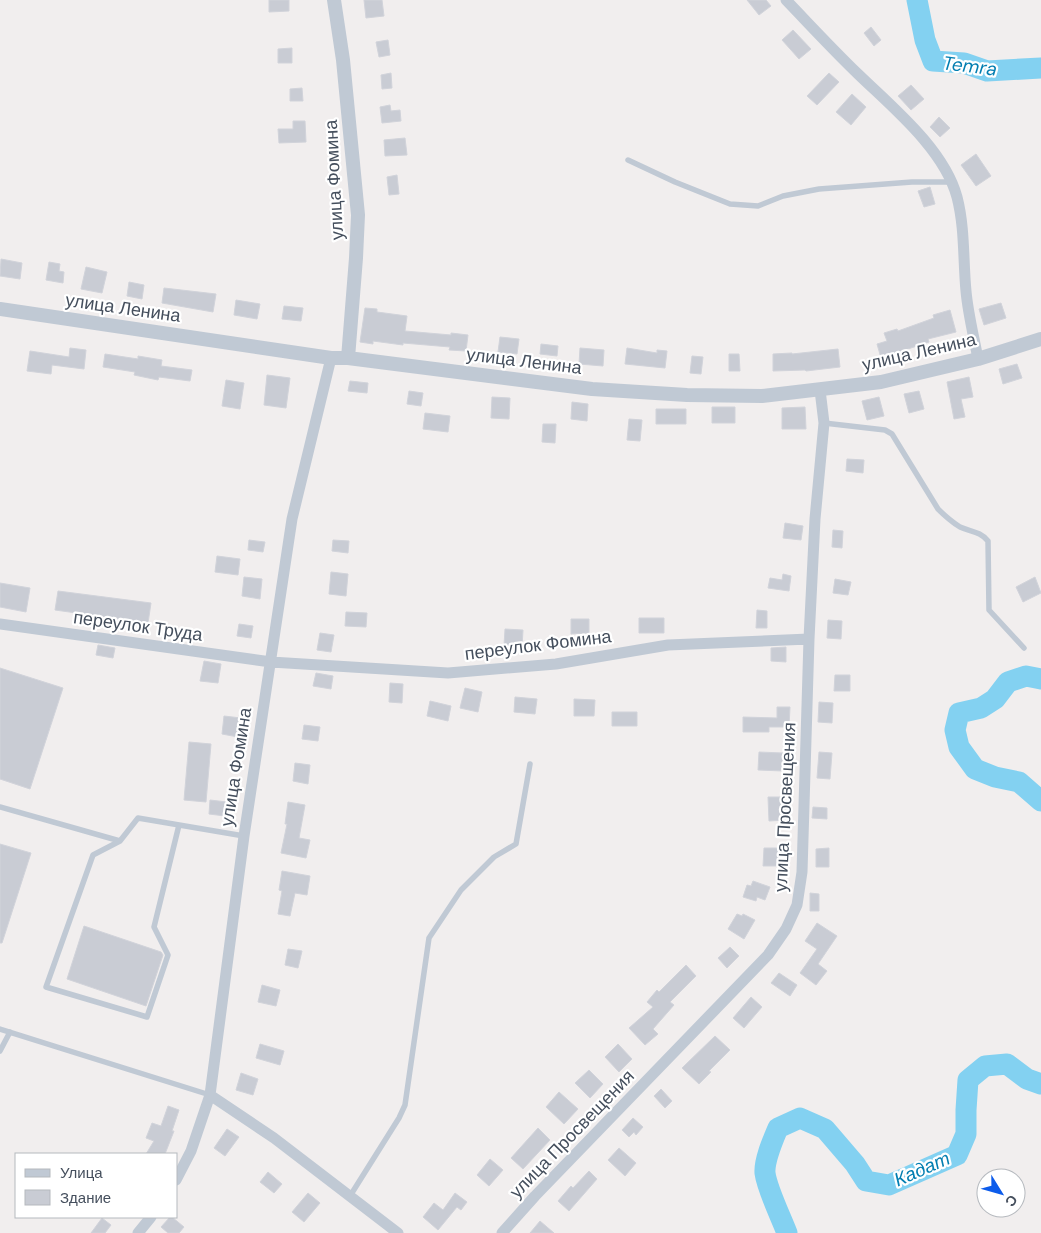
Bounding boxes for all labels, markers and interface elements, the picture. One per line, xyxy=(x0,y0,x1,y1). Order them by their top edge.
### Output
water label: Temra xyxy=(942,50,998,82)
street label: улица Фомина xyxy=(319,118,349,241)
street label: улица Ленина xyxy=(64,288,183,328)
street label: улица Ленина xyxy=(860,327,979,377)
street label: улица Ленина xyxy=(465,342,584,380)
street label: переулок Труда xyxy=(72,605,205,647)
street label: переулок Фомина xyxy=(463,624,614,666)
street label: улица Фомина xyxy=(215,705,257,828)
street label: улица Просвещения xyxy=(769,722,801,892)
street label: улица Просвещения xyxy=(504,1065,640,1203)
water label: Кадат xyxy=(890,1146,954,1192)
legend xyxy=(15,1153,178,1218)
text: Улица xyxy=(60,1163,103,1183)
north arrow xyxy=(976,1168,1026,1218)
text: Здание xyxy=(60,1188,111,1208)
text: С xyxy=(1001,1191,1022,1210)

